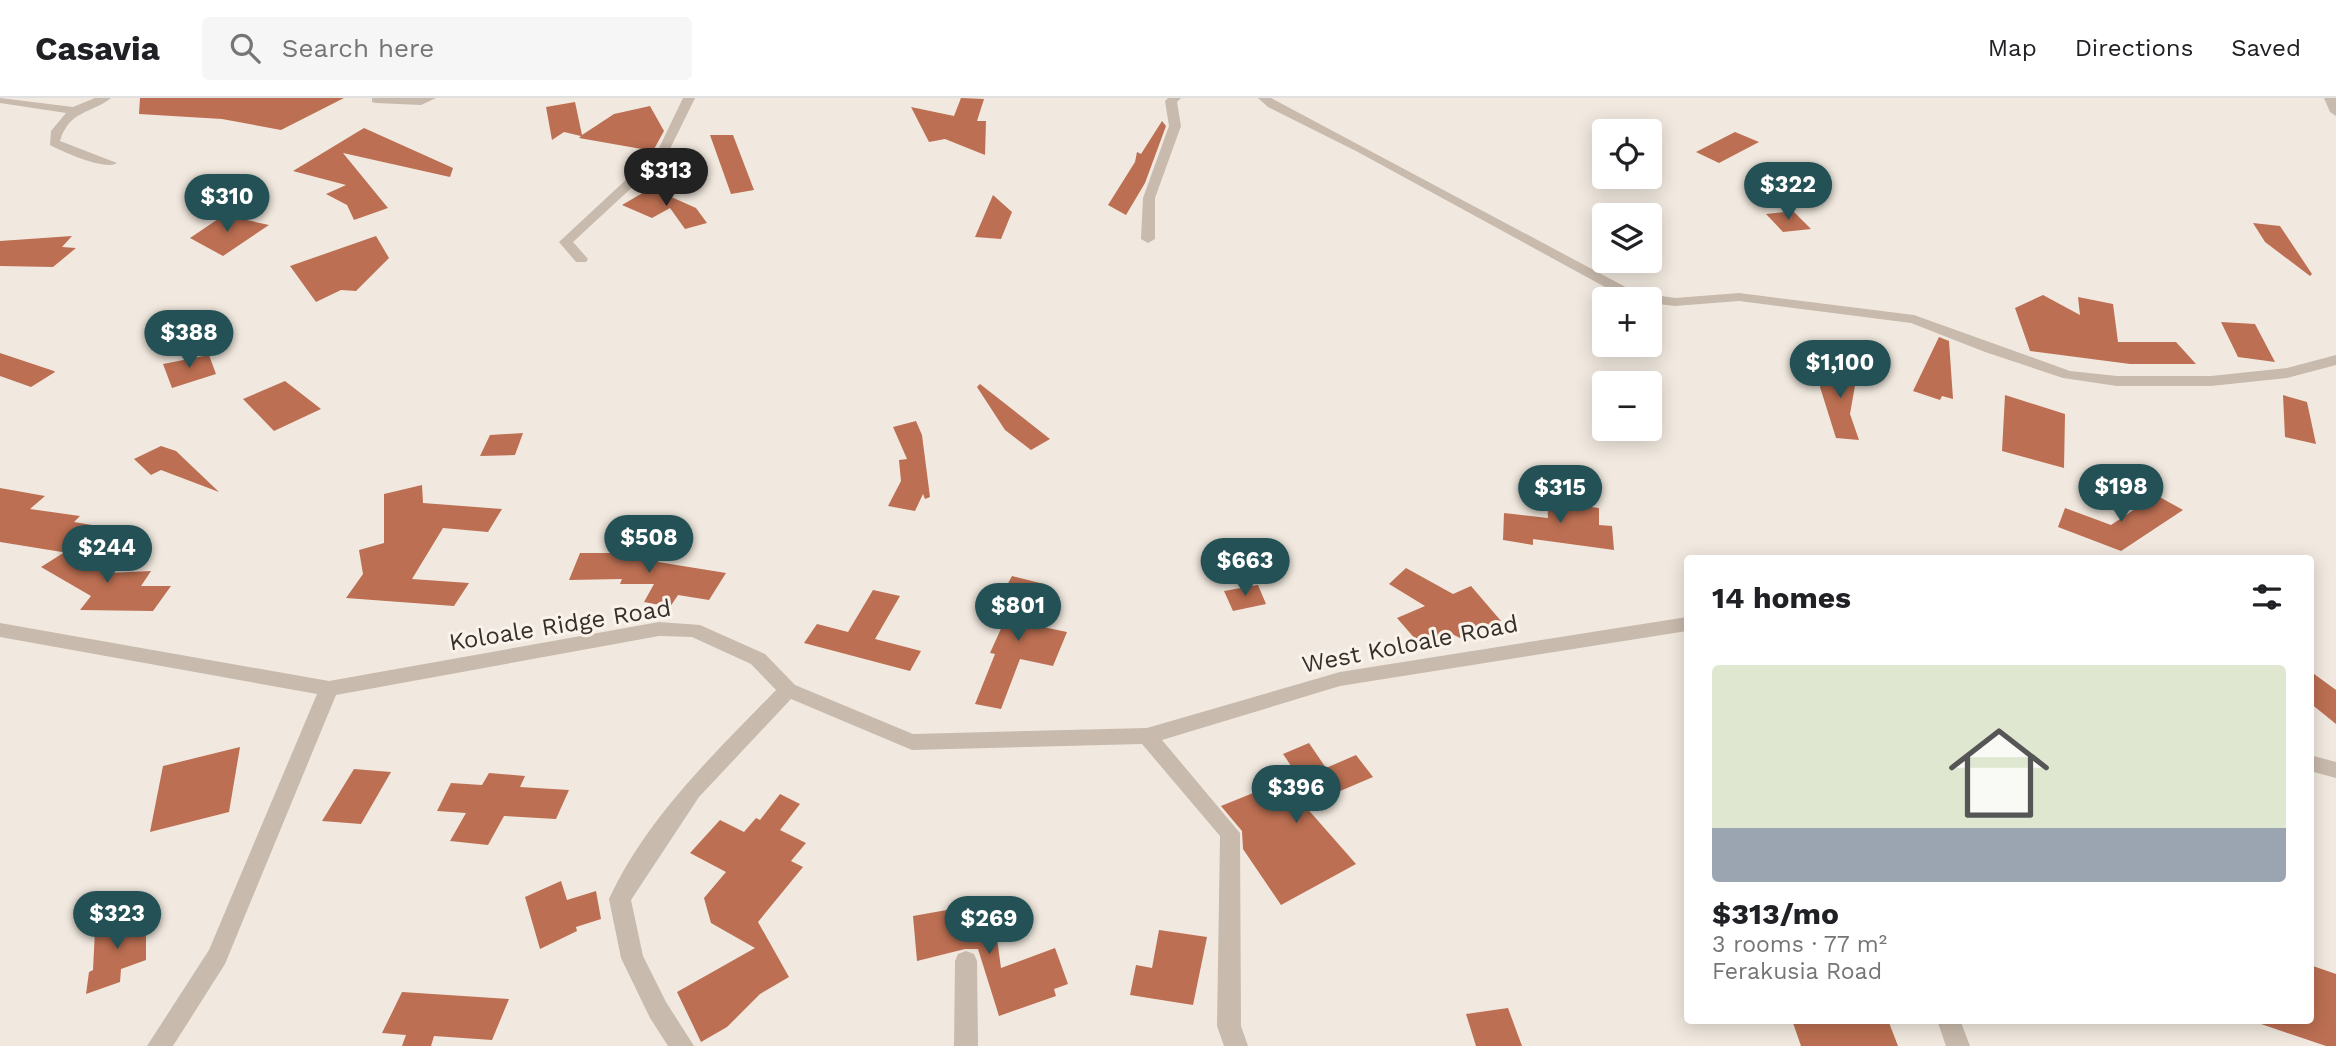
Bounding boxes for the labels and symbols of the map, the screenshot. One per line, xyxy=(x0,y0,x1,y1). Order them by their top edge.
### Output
pin: $313 xyxy=(625,148,707,208)
pin: $322 xyxy=(1747,162,1829,222)
pin: $310 xyxy=(186,174,268,234)
pin: $388 xyxy=(148,310,230,370)
pin: $1,100 xyxy=(1783,341,1897,400)
pin: $198 xyxy=(2080,464,2162,524)
pin: $315 xyxy=(1519,466,1601,525)
pin: $508 xyxy=(608,516,690,575)
pin: $244 xyxy=(66,526,148,585)
pin: $663 xyxy=(1204,538,1286,598)
pin: $801 xyxy=(977,584,1059,643)
street label: Koloale Ridge Road xyxy=(447,594,673,656)
street label: West Koloale Road xyxy=(1300,609,1520,679)
pin: $396 xyxy=(1255,766,1337,825)
pin: $323 xyxy=(76,892,158,951)
pin: $269 xyxy=(948,896,1030,956)

